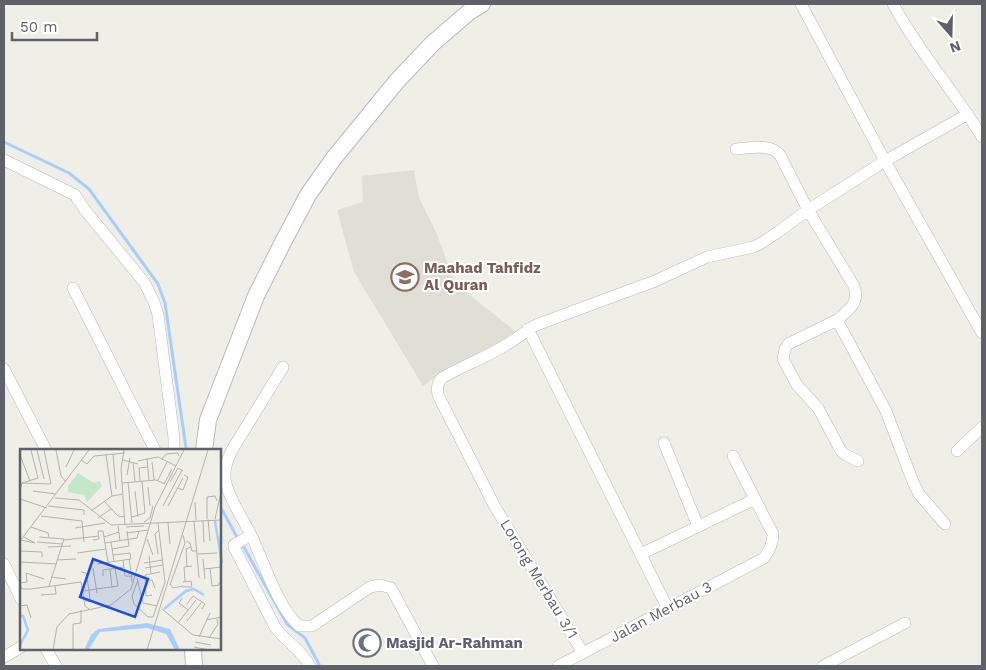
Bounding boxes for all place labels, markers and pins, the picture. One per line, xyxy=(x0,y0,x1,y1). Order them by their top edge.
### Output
place label: Maahad Tahfidz Al Quran xyxy=(424,259,541,294)
school or university icon: Maahad Tahfidz Al Quran xyxy=(390,262,420,292)
mosque icon: Masjid Ar-Rahman xyxy=(352,628,382,658)
place label: Masjid Ar-Rahman xyxy=(386,634,523,652)

